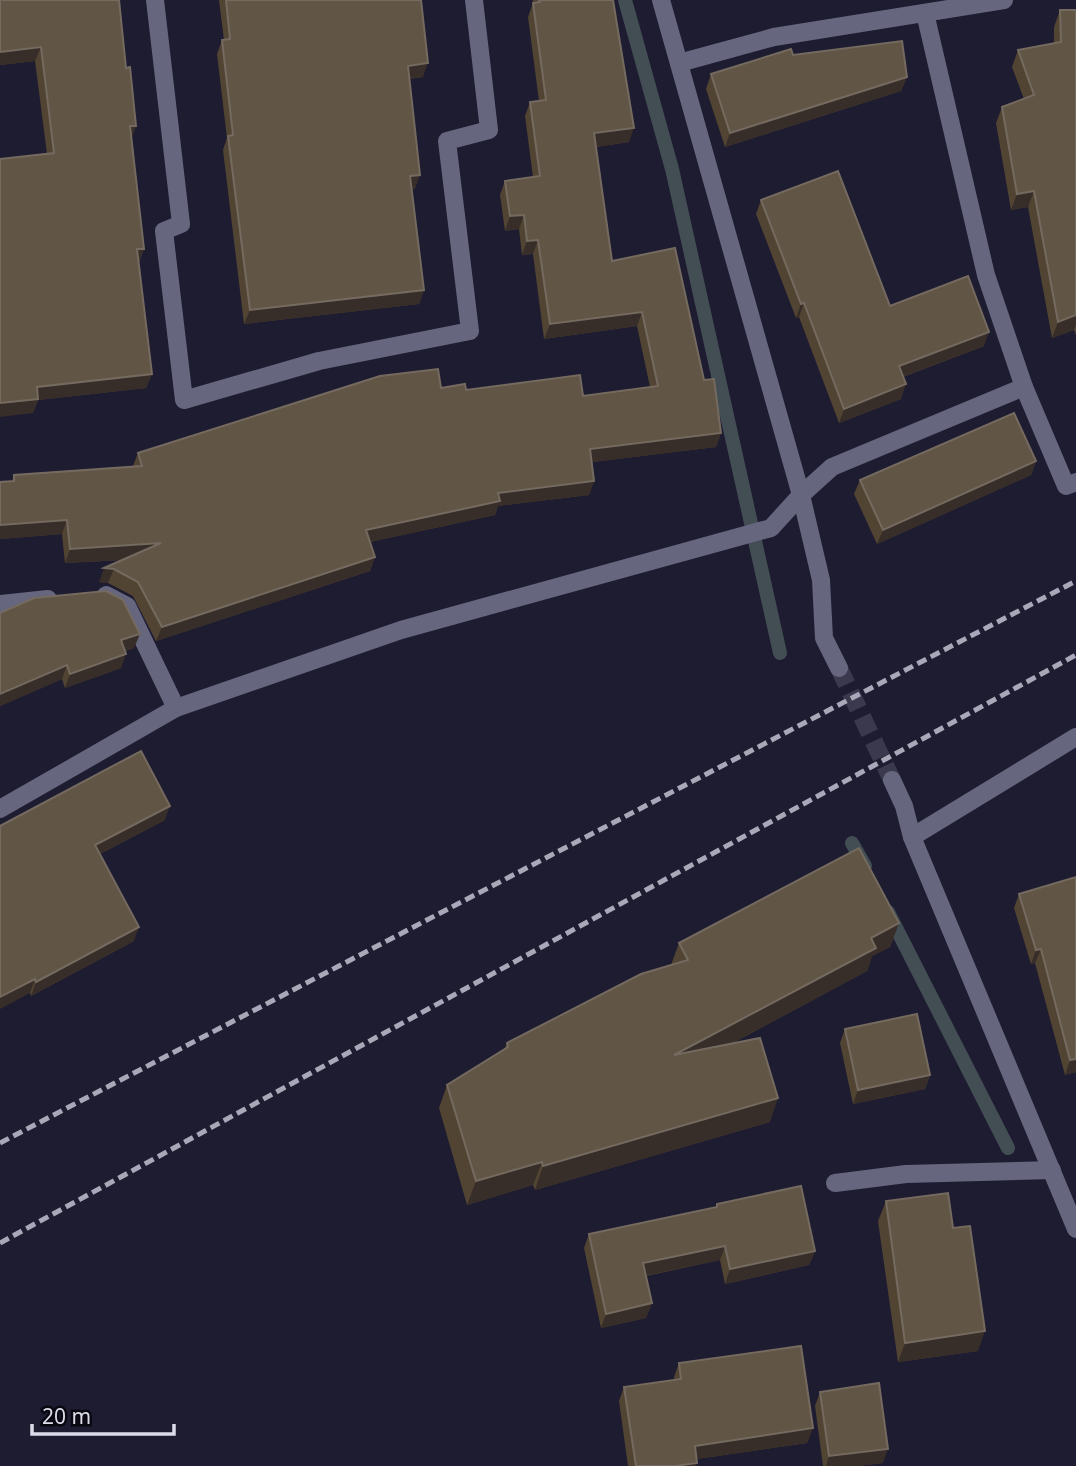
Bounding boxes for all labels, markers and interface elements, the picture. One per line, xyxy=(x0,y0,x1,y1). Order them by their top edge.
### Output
scale bar xyxy=(32,1392,173,1436)
text: 20 m xyxy=(42,1402,91,1430)

